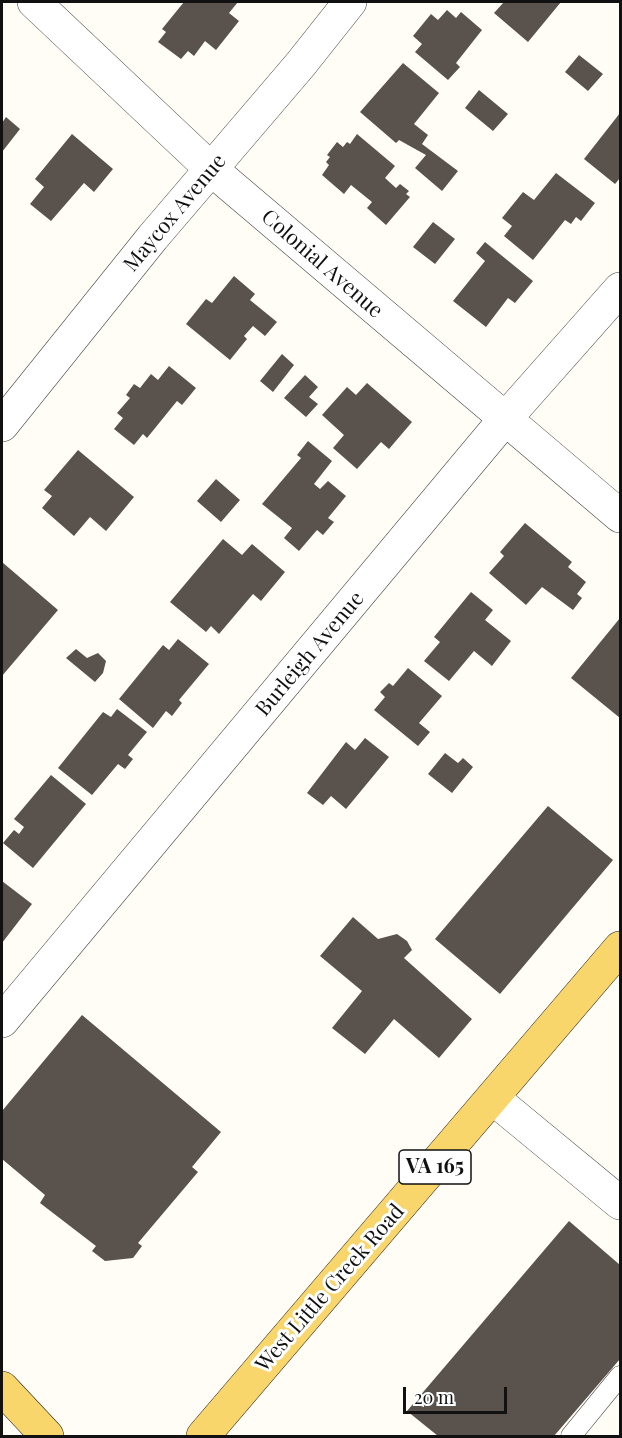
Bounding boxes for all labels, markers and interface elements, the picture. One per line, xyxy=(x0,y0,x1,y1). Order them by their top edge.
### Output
street label: Maycox Avenue xyxy=(119,149,231,277)
street label: Colonial Avenue xyxy=(256,204,388,324)
street label: Burleigh Avenue xyxy=(251,587,369,721)
road number: VA 165 xyxy=(399,1150,471,1184)
street label: West Little Creek Road xyxy=(250,1199,410,1377)
scale bar xyxy=(406,1375,510,1413)
text: 20 m xyxy=(414,1385,454,1409)

